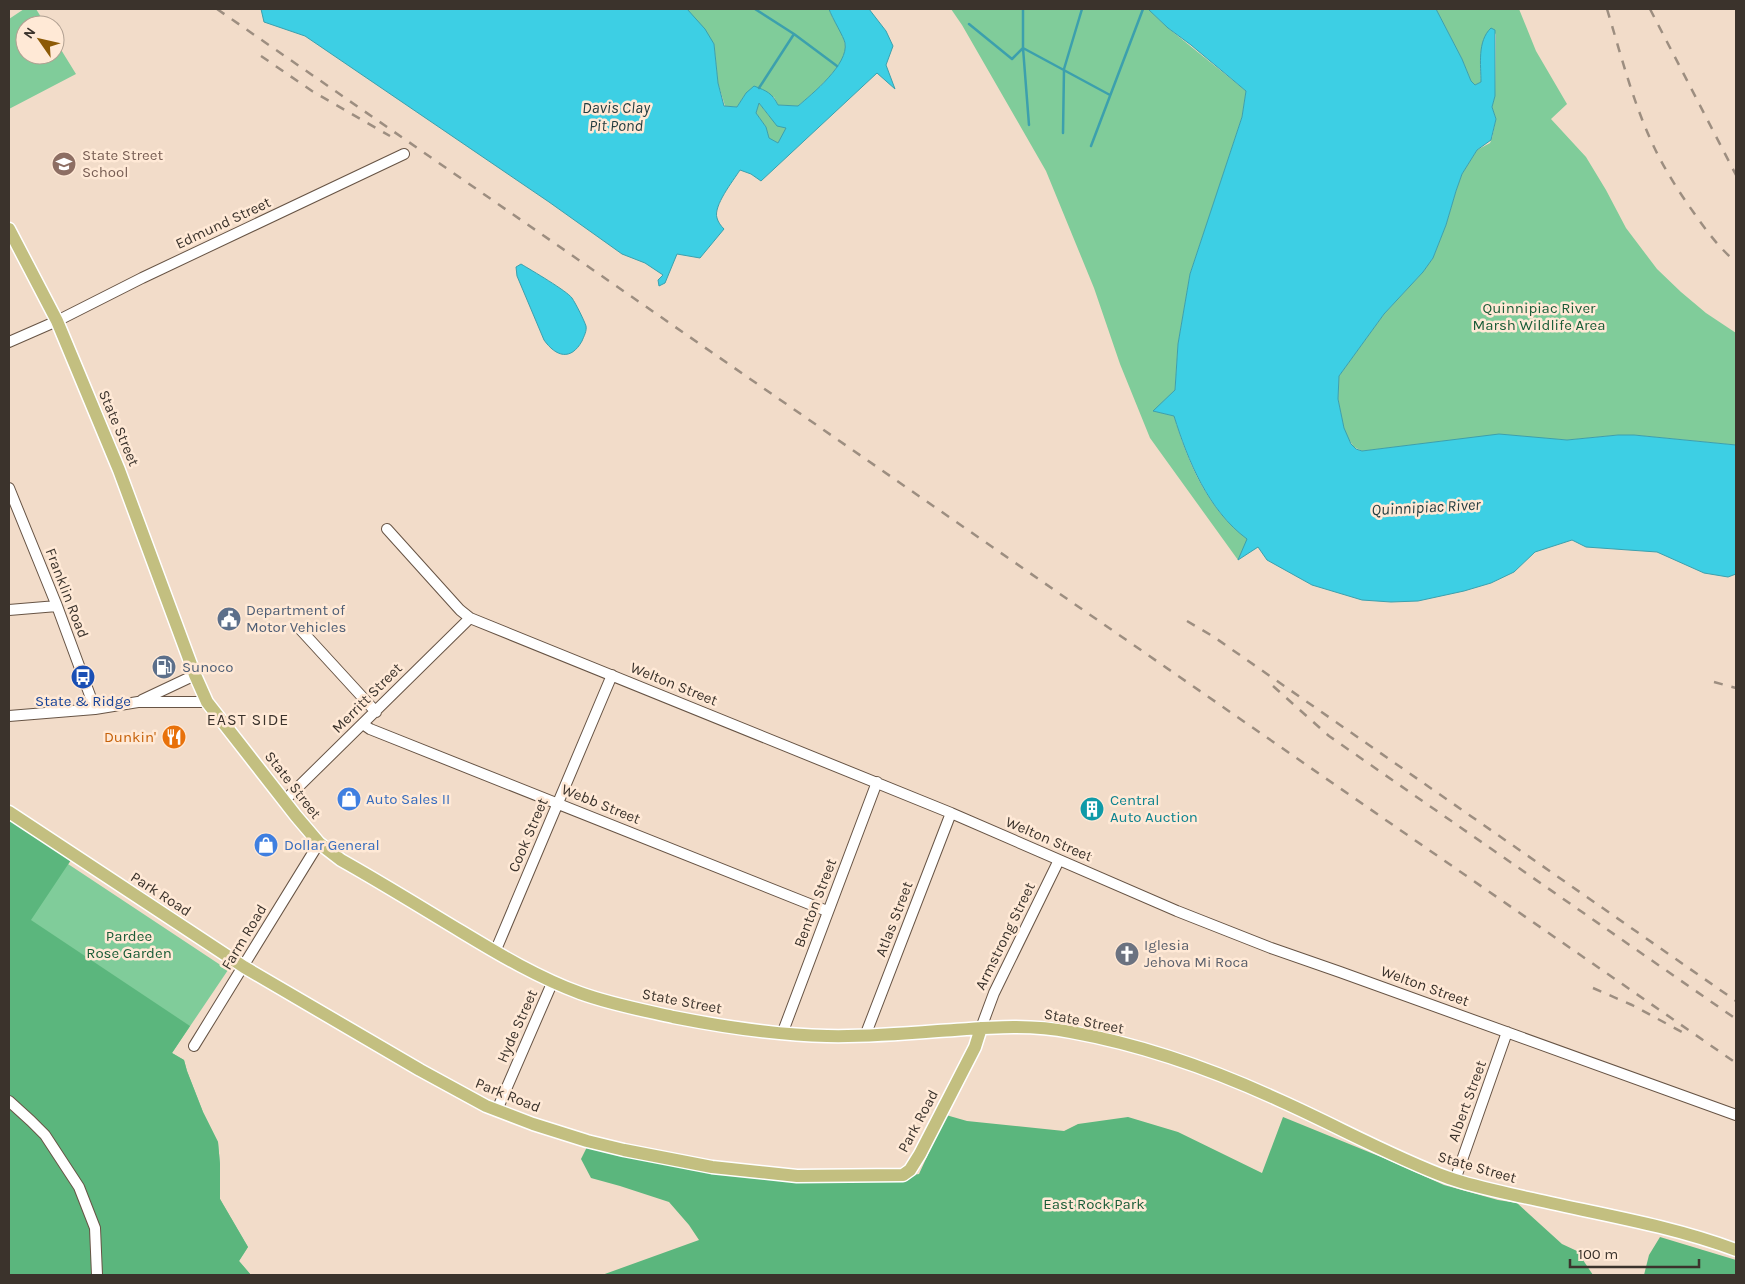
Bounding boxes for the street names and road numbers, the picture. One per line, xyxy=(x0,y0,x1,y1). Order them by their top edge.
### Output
street label: Edmund Street xyxy=(172,193,274,253)
street label: State Street xyxy=(95,387,143,469)
street label: Franklin Road xyxy=(42,545,92,641)
street label: Welton Street xyxy=(628,658,721,710)
street label: Merritt Street xyxy=(328,659,406,737)
street label: State Street xyxy=(261,748,325,823)
street label: Webb Street xyxy=(559,780,643,828)
street label: Cook Street xyxy=(504,795,552,875)
street label: Welton Street xyxy=(1003,813,1095,865)
street label: Benton Street xyxy=(790,856,840,950)
street label: Park Road xyxy=(127,868,195,920)
street label: Atlas Street xyxy=(871,878,917,959)
street label: Armstrong Street xyxy=(971,879,1039,993)
street label: Farm Road xyxy=(217,901,271,973)
street label: Welton Street xyxy=(1378,962,1472,1010)
street label: State Street xyxy=(641,984,724,1018)
street label: Hyde Street xyxy=(493,986,541,1065)
street label: State Street xyxy=(1043,1004,1126,1038)
street label: Albert Street xyxy=(1444,1058,1490,1144)
street label: Park Road xyxy=(473,1074,543,1116)
street label: Park Road xyxy=(894,1087,942,1155)
street label: State Street xyxy=(1436,1147,1519,1187)

